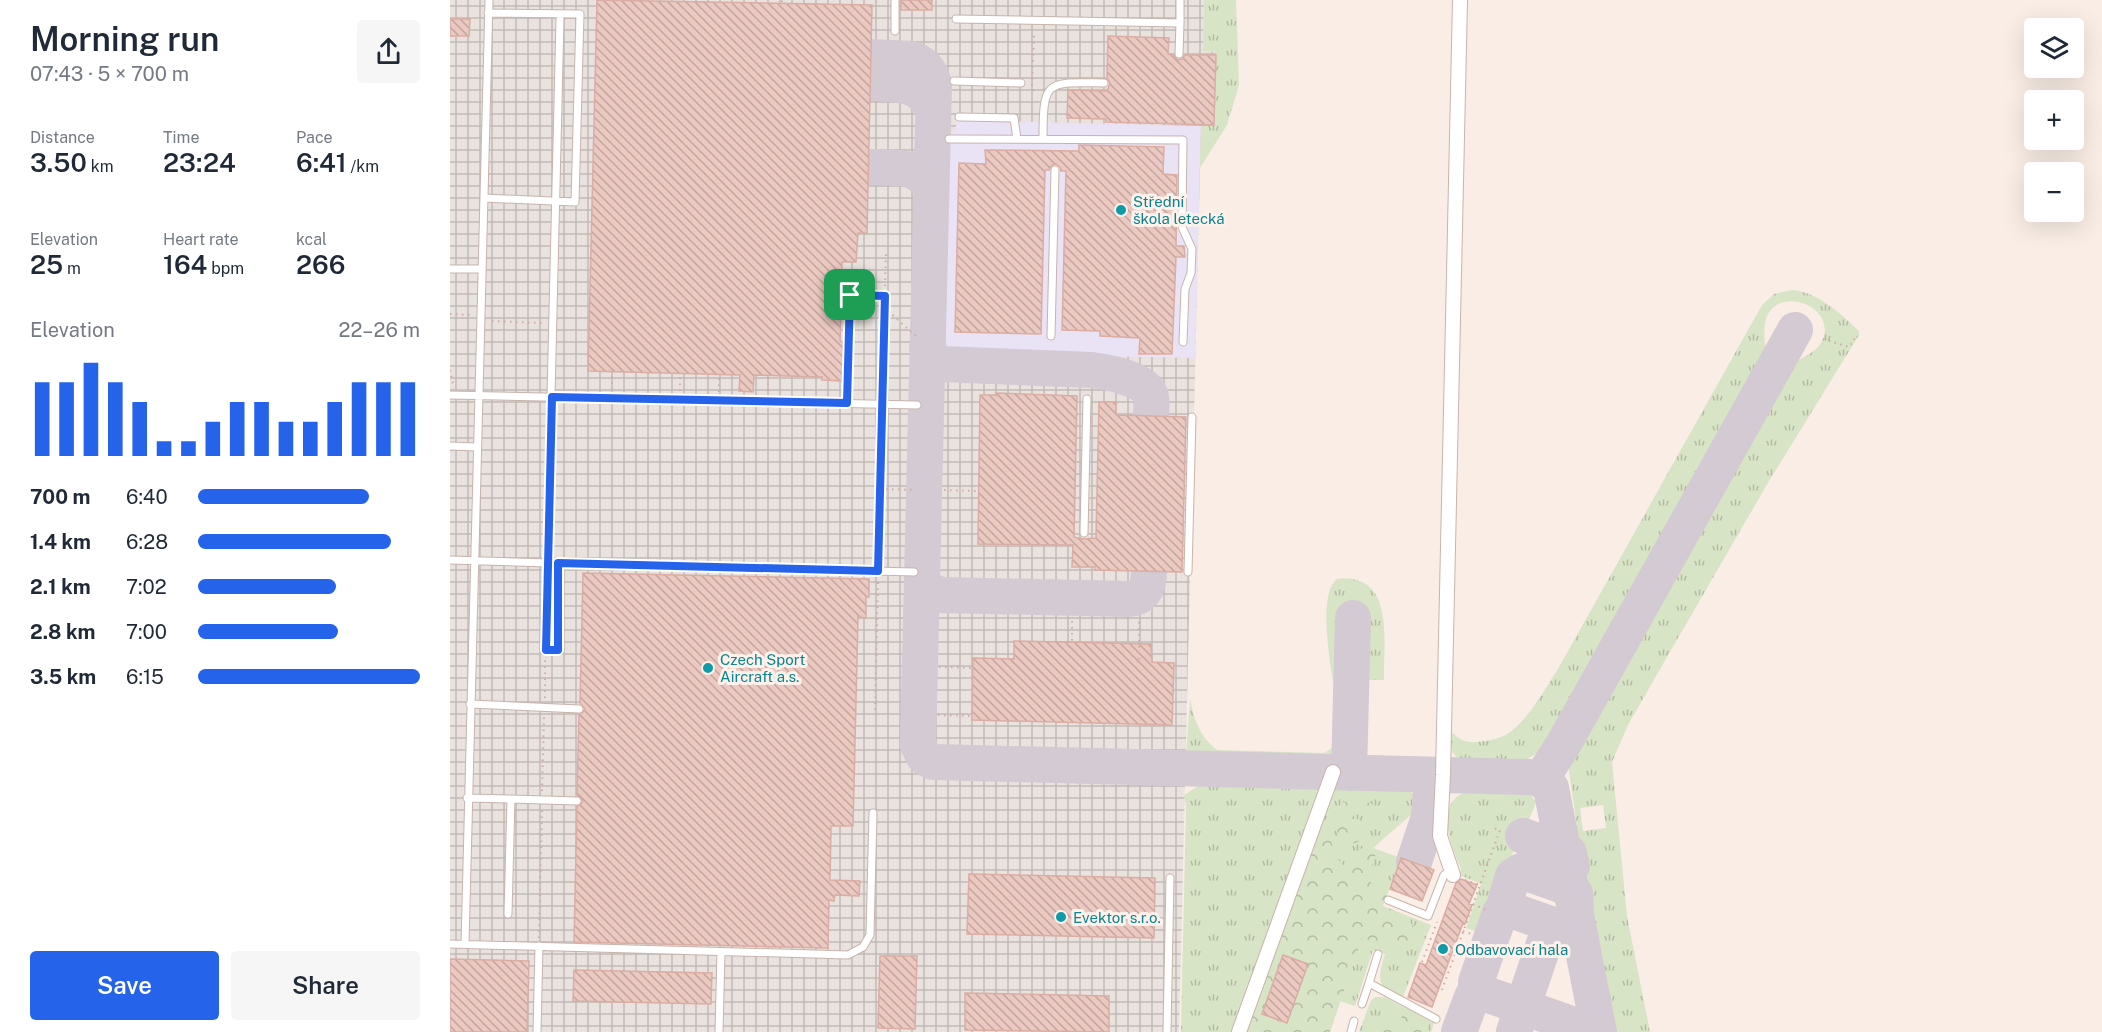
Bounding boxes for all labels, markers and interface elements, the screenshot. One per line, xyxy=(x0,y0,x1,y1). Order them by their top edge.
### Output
map controls xyxy=(2024,18,2084,222)
button: layers xyxy=(2024,18,2084,78)
text: Morning run xyxy=(30,20,219,58)
button: share xyxy=(357,20,420,83)
text: 07:43 · 5 × 700 m xyxy=(30,62,189,86)
button: + xyxy=(2024,90,2084,150)
text: Distance xyxy=(30,128,95,147)
text: Time xyxy=(163,128,199,147)
text: Pace xyxy=(296,128,333,147)
text: 3.50 xyxy=(30,147,87,178)
text: 23:24 xyxy=(163,147,236,178)
text: 6:41 xyxy=(296,147,347,178)
text: km xyxy=(87,157,114,176)
text: /km xyxy=(347,157,379,176)
button: − xyxy=(2024,162,2084,222)
place label: Střední škola letecká xyxy=(1133,193,1225,227)
marker: Střední škola letecká xyxy=(1114,203,1128,217)
text: Elevation xyxy=(30,230,98,249)
text: Heart rate xyxy=(163,230,239,249)
text: kcal xyxy=(296,230,327,249)
text: 25 xyxy=(30,249,63,280)
text: 164 xyxy=(163,249,207,280)
text: 266 xyxy=(296,249,345,280)
text: m xyxy=(63,259,81,278)
text: bpm xyxy=(207,259,244,278)
pin xyxy=(824,269,875,320)
icon: arrive xyxy=(833,278,866,311)
text: Elevation xyxy=(30,318,115,342)
text: 22–26 m xyxy=(339,318,420,342)
text: 700 m xyxy=(30,485,90,509)
text: 6:40 xyxy=(126,485,168,509)
text: 1.4 km xyxy=(30,530,91,554)
text: 6:28 xyxy=(126,530,168,554)
text: 2.1 km xyxy=(30,575,91,599)
text: 7:02 xyxy=(126,575,167,599)
text: 2.8 km xyxy=(30,620,96,644)
text: 7:00 xyxy=(126,620,167,644)
place label: Czech Sport Aircraft a.s. xyxy=(720,651,805,685)
marker: Czech Sport Aircraft a.s. xyxy=(701,661,715,675)
text: 3.5 km xyxy=(30,665,96,689)
text: 6:15 xyxy=(126,665,164,689)
place label: Evektor s.r.o. xyxy=(1073,909,1161,926)
marker: Evektor s.r.o. xyxy=(1054,910,1068,924)
place label: Odbavovací hala xyxy=(1455,941,1568,958)
marker: Odbavovací hala xyxy=(1436,942,1450,956)
button: Save xyxy=(30,951,219,1020)
button: Share xyxy=(231,951,420,1020)

